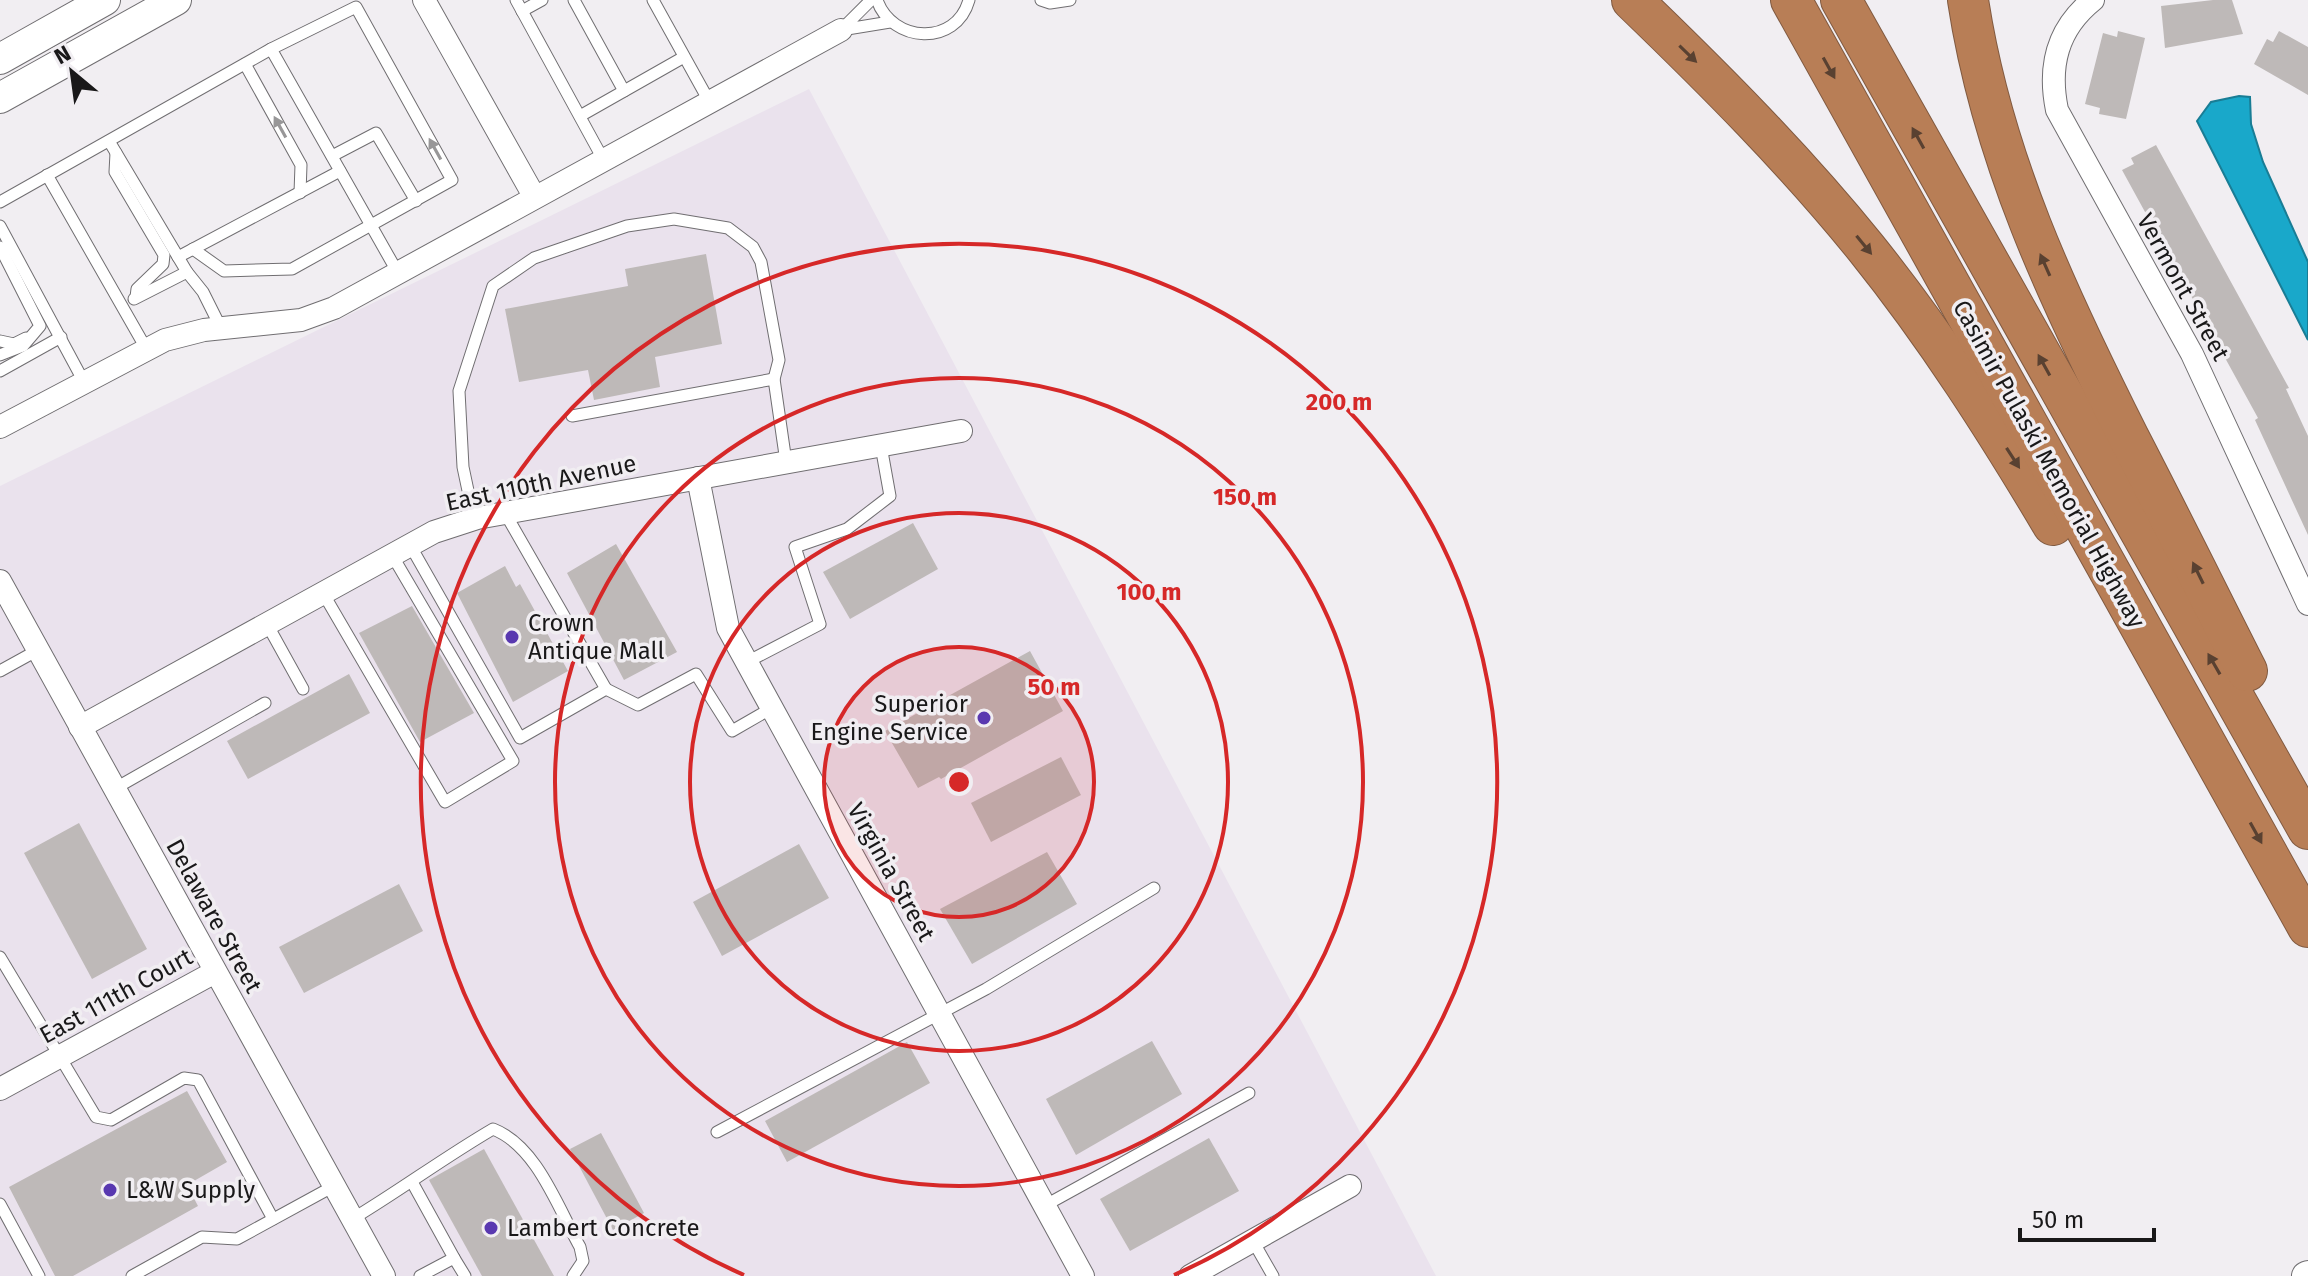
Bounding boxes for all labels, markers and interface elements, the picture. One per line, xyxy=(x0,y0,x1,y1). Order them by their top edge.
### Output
north arrow xyxy=(32,32,112,112)
text: N xyxy=(50,40,75,70)
one-way arrow xyxy=(1678,44,1697,63)
one-way arrow xyxy=(1822,57,1836,79)
one-way arrow xyxy=(274,116,287,139)
one-way arrow xyxy=(1911,126,1925,149)
one-way arrow xyxy=(428,138,442,160)
street label: Vermont Street xyxy=(2131,209,2235,366)
one-way arrow xyxy=(1855,235,1872,255)
one-way arrow xyxy=(2039,253,2052,277)
street label: Casimir Pulaski Memorial Highway xyxy=(1947,295,2151,633)
one-way arrow xyxy=(2038,354,2052,376)
text: 200 m xyxy=(1306,388,1372,416)
one-way arrow xyxy=(2005,447,2019,469)
street label: East 110th Avenue xyxy=(443,449,639,517)
text: 150 m xyxy=(1213,483,1277,511)
one-way arrow xyxy=(2191,562,2204,585)
text: 100 m xyxy=(1116,578,1182,606)
place label: Crown Antique Mall xyxy=(528,609,665,665)
marker: Crown Antique Mall xyxy=(503,628,521,646)
one-way arrow xyxy=(2207,653,2221,675)
text: 50 m xyxy=(1028,673,1080,701)
place label: Superior Engine Service xyxy=(811,690,969,746)
marker: Superior Engine Service xyxy=(975,709,993,727)
centre of rings xyxy=(945,768,973,796)
street label: Virginia Street xyxy=(842,798,941,946)
one-way arrow xyxy=(2249,822,2262,845)
street label: Delaware Street xyxy=(160,834,268,998)
street label: East 111th Court xyxy=(35,942,197,1049)
place label: L&W Supply xyxy=(126,1176,255,1204)
marker: L&W Supply xyxy=(101,1181,119,1199)
scale bar xyxy=(2020,1192,2154,1242)
text: 50 m xyxy=(2032,1206,2084,1234)
place label: Lambert Concrete xyxy=(507,1214,699,1242)
marker: Lambert Concrete xyxy=(482,1219,500,1237)

